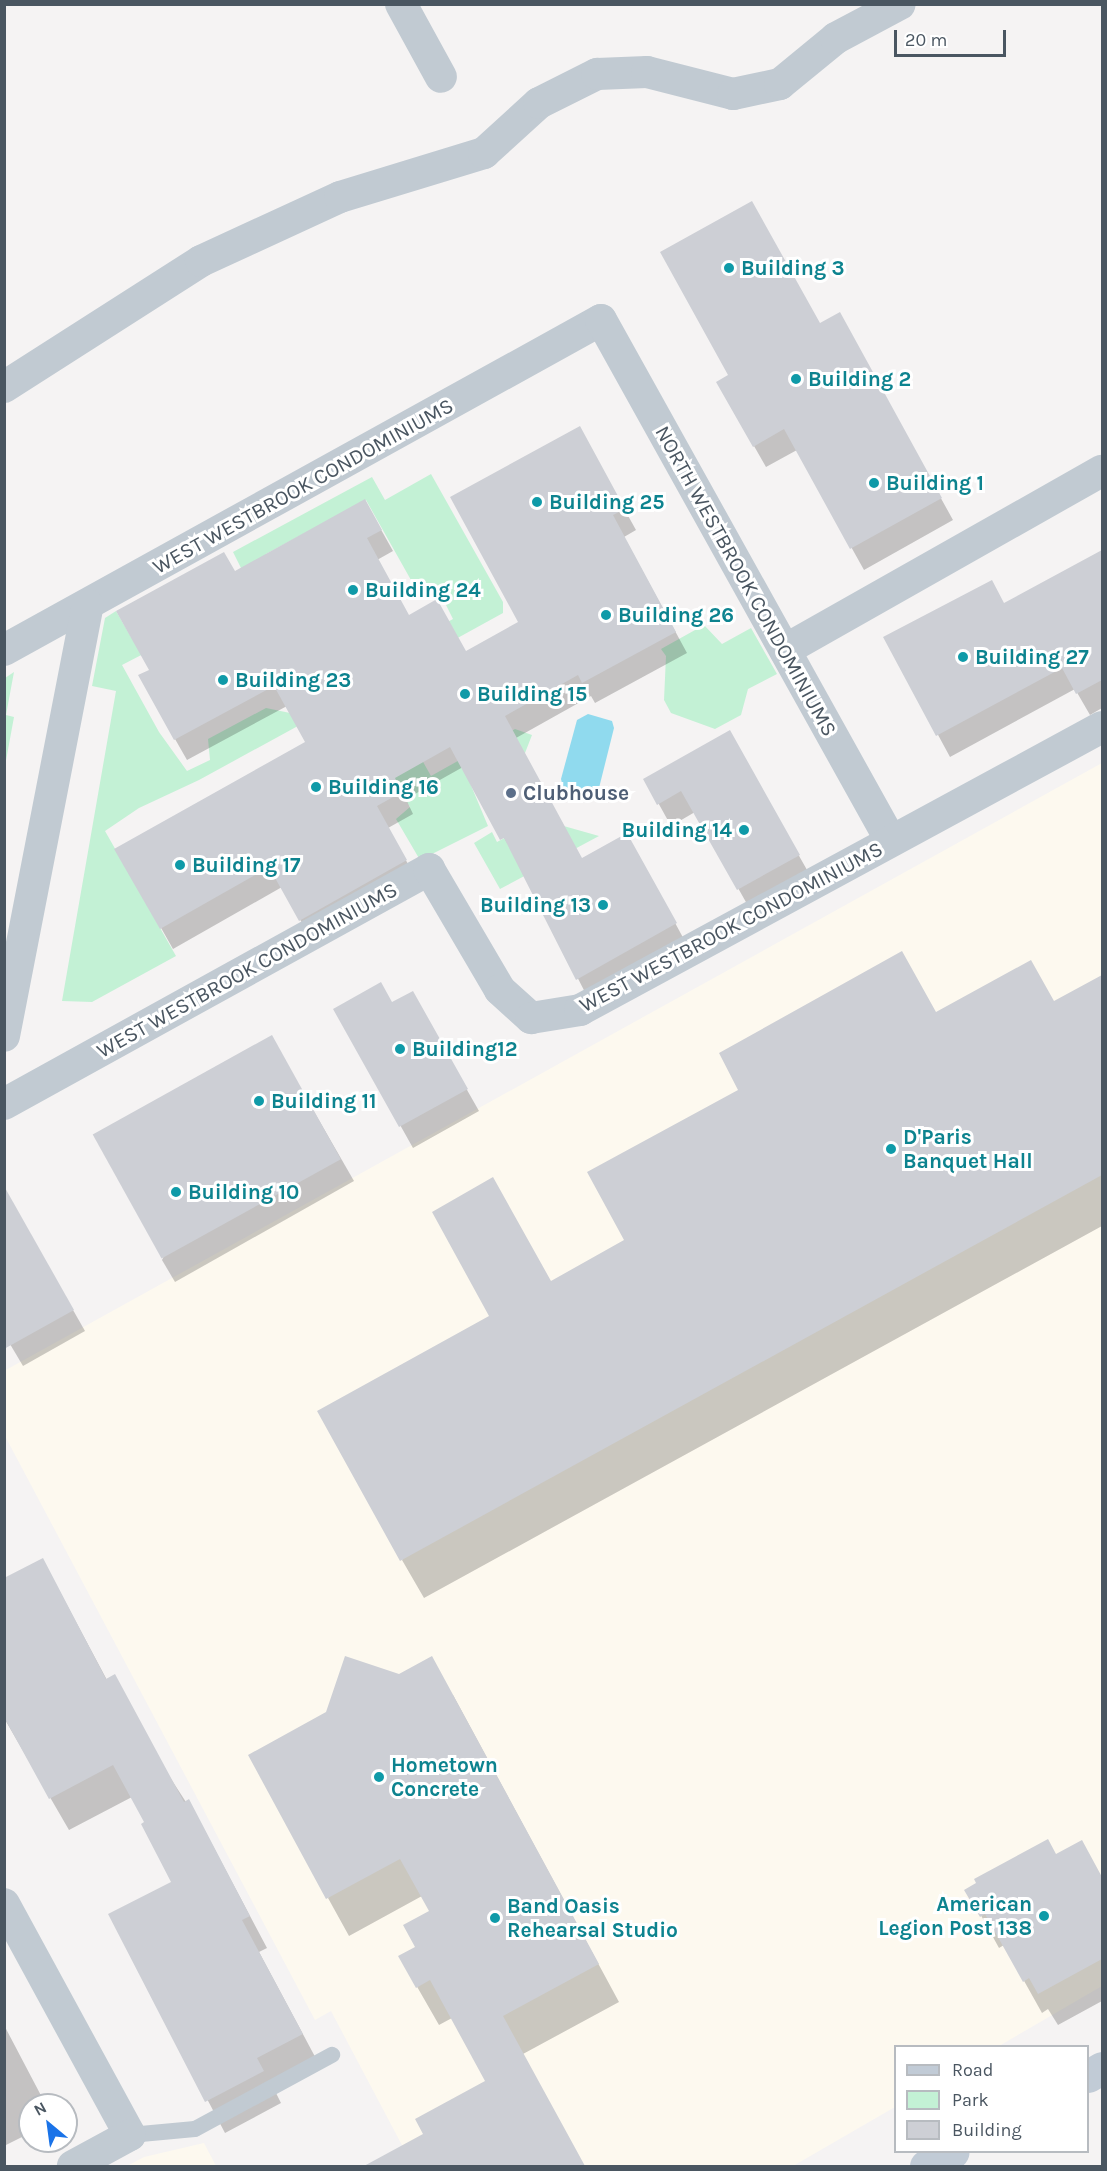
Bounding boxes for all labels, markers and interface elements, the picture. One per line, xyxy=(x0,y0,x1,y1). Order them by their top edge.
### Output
scale bar xyxy=(897,18,1010,56)
text: 20 m xyxy=(905,29,947,51)
place label: Building 3 xyxy=(741,255,845,281)
marker: Building 3 xyxy=(722,261,736,275)
place label: Building 2 xyxy=(808,366,911,392)
marker: Building 2 xyxy=(789,372,803,386)
street label: WEST WESTBROOK CONDOMINIUMS xyxy=(148,393,458,579)
street label: NORTH WESTBROOK CONDOMINIUMS xyxy=(650,421,842,741)
place label: Building 1 xyxy=(886,470,984,496)
marker: Building 1 xyxy=(867,476,881,490)
place label: Building 25 xyxy=(549,489,664,515)
marker: Building 25 xyxy=(530,495,544,509)
place label: Building 24 xyxy=(365,577,481,603)
marker: Building 24 xyxy=(346,583,360,597)
place label: Building 26 xyxy=(618,602,734,628)
marker: Building 26 xyxy=(599,608,613,622)
place label: Building 27 xyxy=(975,644,1089,670)
marker: Building 27 xyxy=(956,650,970,664)
place label: Building 23 xyxy=(235,667,351,693)
marker: Building 23 xyxy=(216,673,230,687)
place label: Building 15 xyxy=(477,681,587,707)
marker: Building 15 xyxy=(458,687,472,701)
place label: Building 16 xyxy=(328,774,439,800)
marker: Building 16 xyxy=(309,780,323,794)
place label: Clubhouse xyxy=(523,780,629,806)
marker: Clubhouse xyxy=(504,786,518,800)
place label: Building 14 xyxy=(622,817,732,843)
marker: Building 14 xyxy=(737,823,751,837)
street label: WEST WESTBROOK CONDOMINIUMS xyxy=(575,836,887,1018)
place label: Building 17 xyxy=(192,852,300,878)
marker: Building 17 xyxy=(173,858,187,872)
street label: WEST WESTBROOK CONDOMINIUMS xyxy=(92,877,402,1063)
place label: Building 13 xyxy=(480,892,591,918)
marker: Building 13 xyxy=(596,898,610,912)
place label: Building12 xyxy=(412,1036,517,1062)
marker: Building12 xyxy=(393,1042,407,1056)
place label: Building 11 xyxy=(271,1088,376,1114)
marker: Building 11 xyxy=(252,1094,266,1108)
place label: D'Paris Banquet Hall xyxy=(903,1124,1033,1174)
marker: D'Paris Banquet Hall xyxy=(884,1142,898,1156)
place label: Building 10 xyxy=(188,1179,299,1205)
marker: Building 10 xyxy=(169,1185,183,1199)
place label: Hometown Concrete xyxy=(391,1752,498,1802)
marker: Hometown Concrete xyxy=(372,1770,386,1784)
place label: American Legion Post 138 xyxy=(878,1891,1032,1941)
place label: Band Oasis Rehearsal Studio xyxy=(507,1893,678,1943)
marker: American Legion Post 138 xyxy=(1037,1909,1051,1923)
marker: Band Oasis Rehearsal Studio xyxy=(488,1911,502,1925)
legend xyxy=(894,2045,1089,2153)
text: Road xyxy=(952,2059,993,2081)
text: Park xyxy=(952,2089,989,2111)
north arrow xyxy=(18,2093,78,2153)
text: N xyxy=(30,2097,50,2120)
text: Building xyxy=(952,2119,1022,2141)

